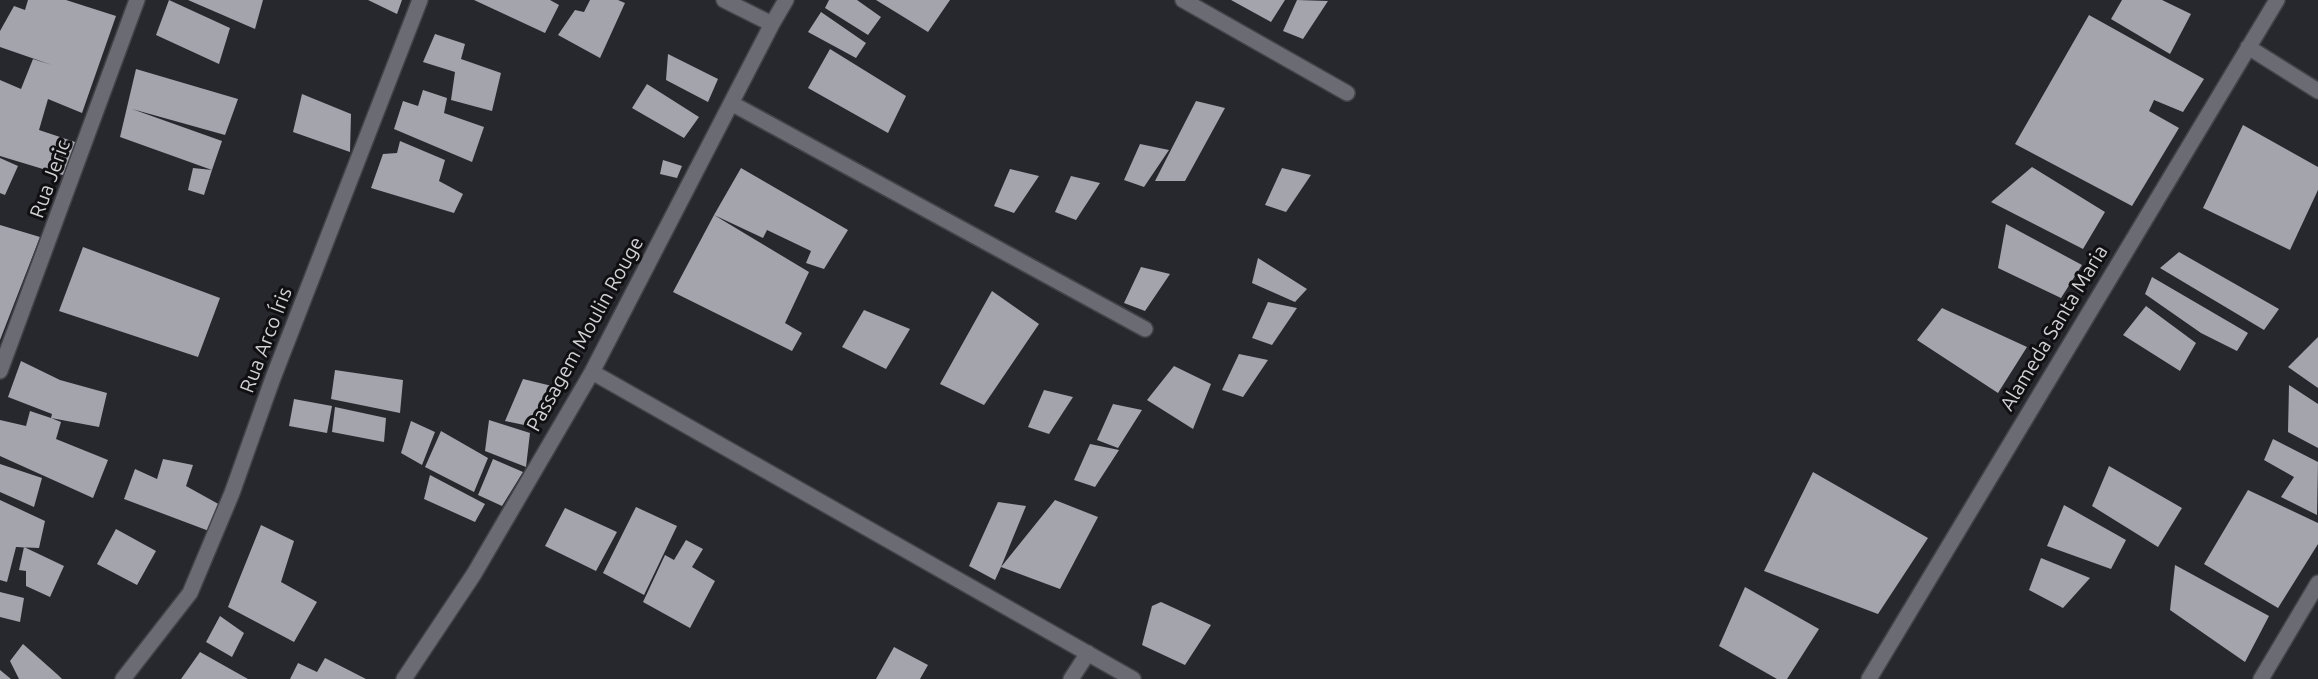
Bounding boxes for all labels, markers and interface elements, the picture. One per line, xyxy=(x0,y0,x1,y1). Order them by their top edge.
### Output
street label: Rua Jeric xyxy=(25,137,75,221)
street label: Passagem Moulin Rouge xyxy=(521,233,649,435)
street label: Alameda Santa Maria xyxy=(1995,241,2113,415)
street label: Rua Arco Íris xyxy=(235,284,297,396)

